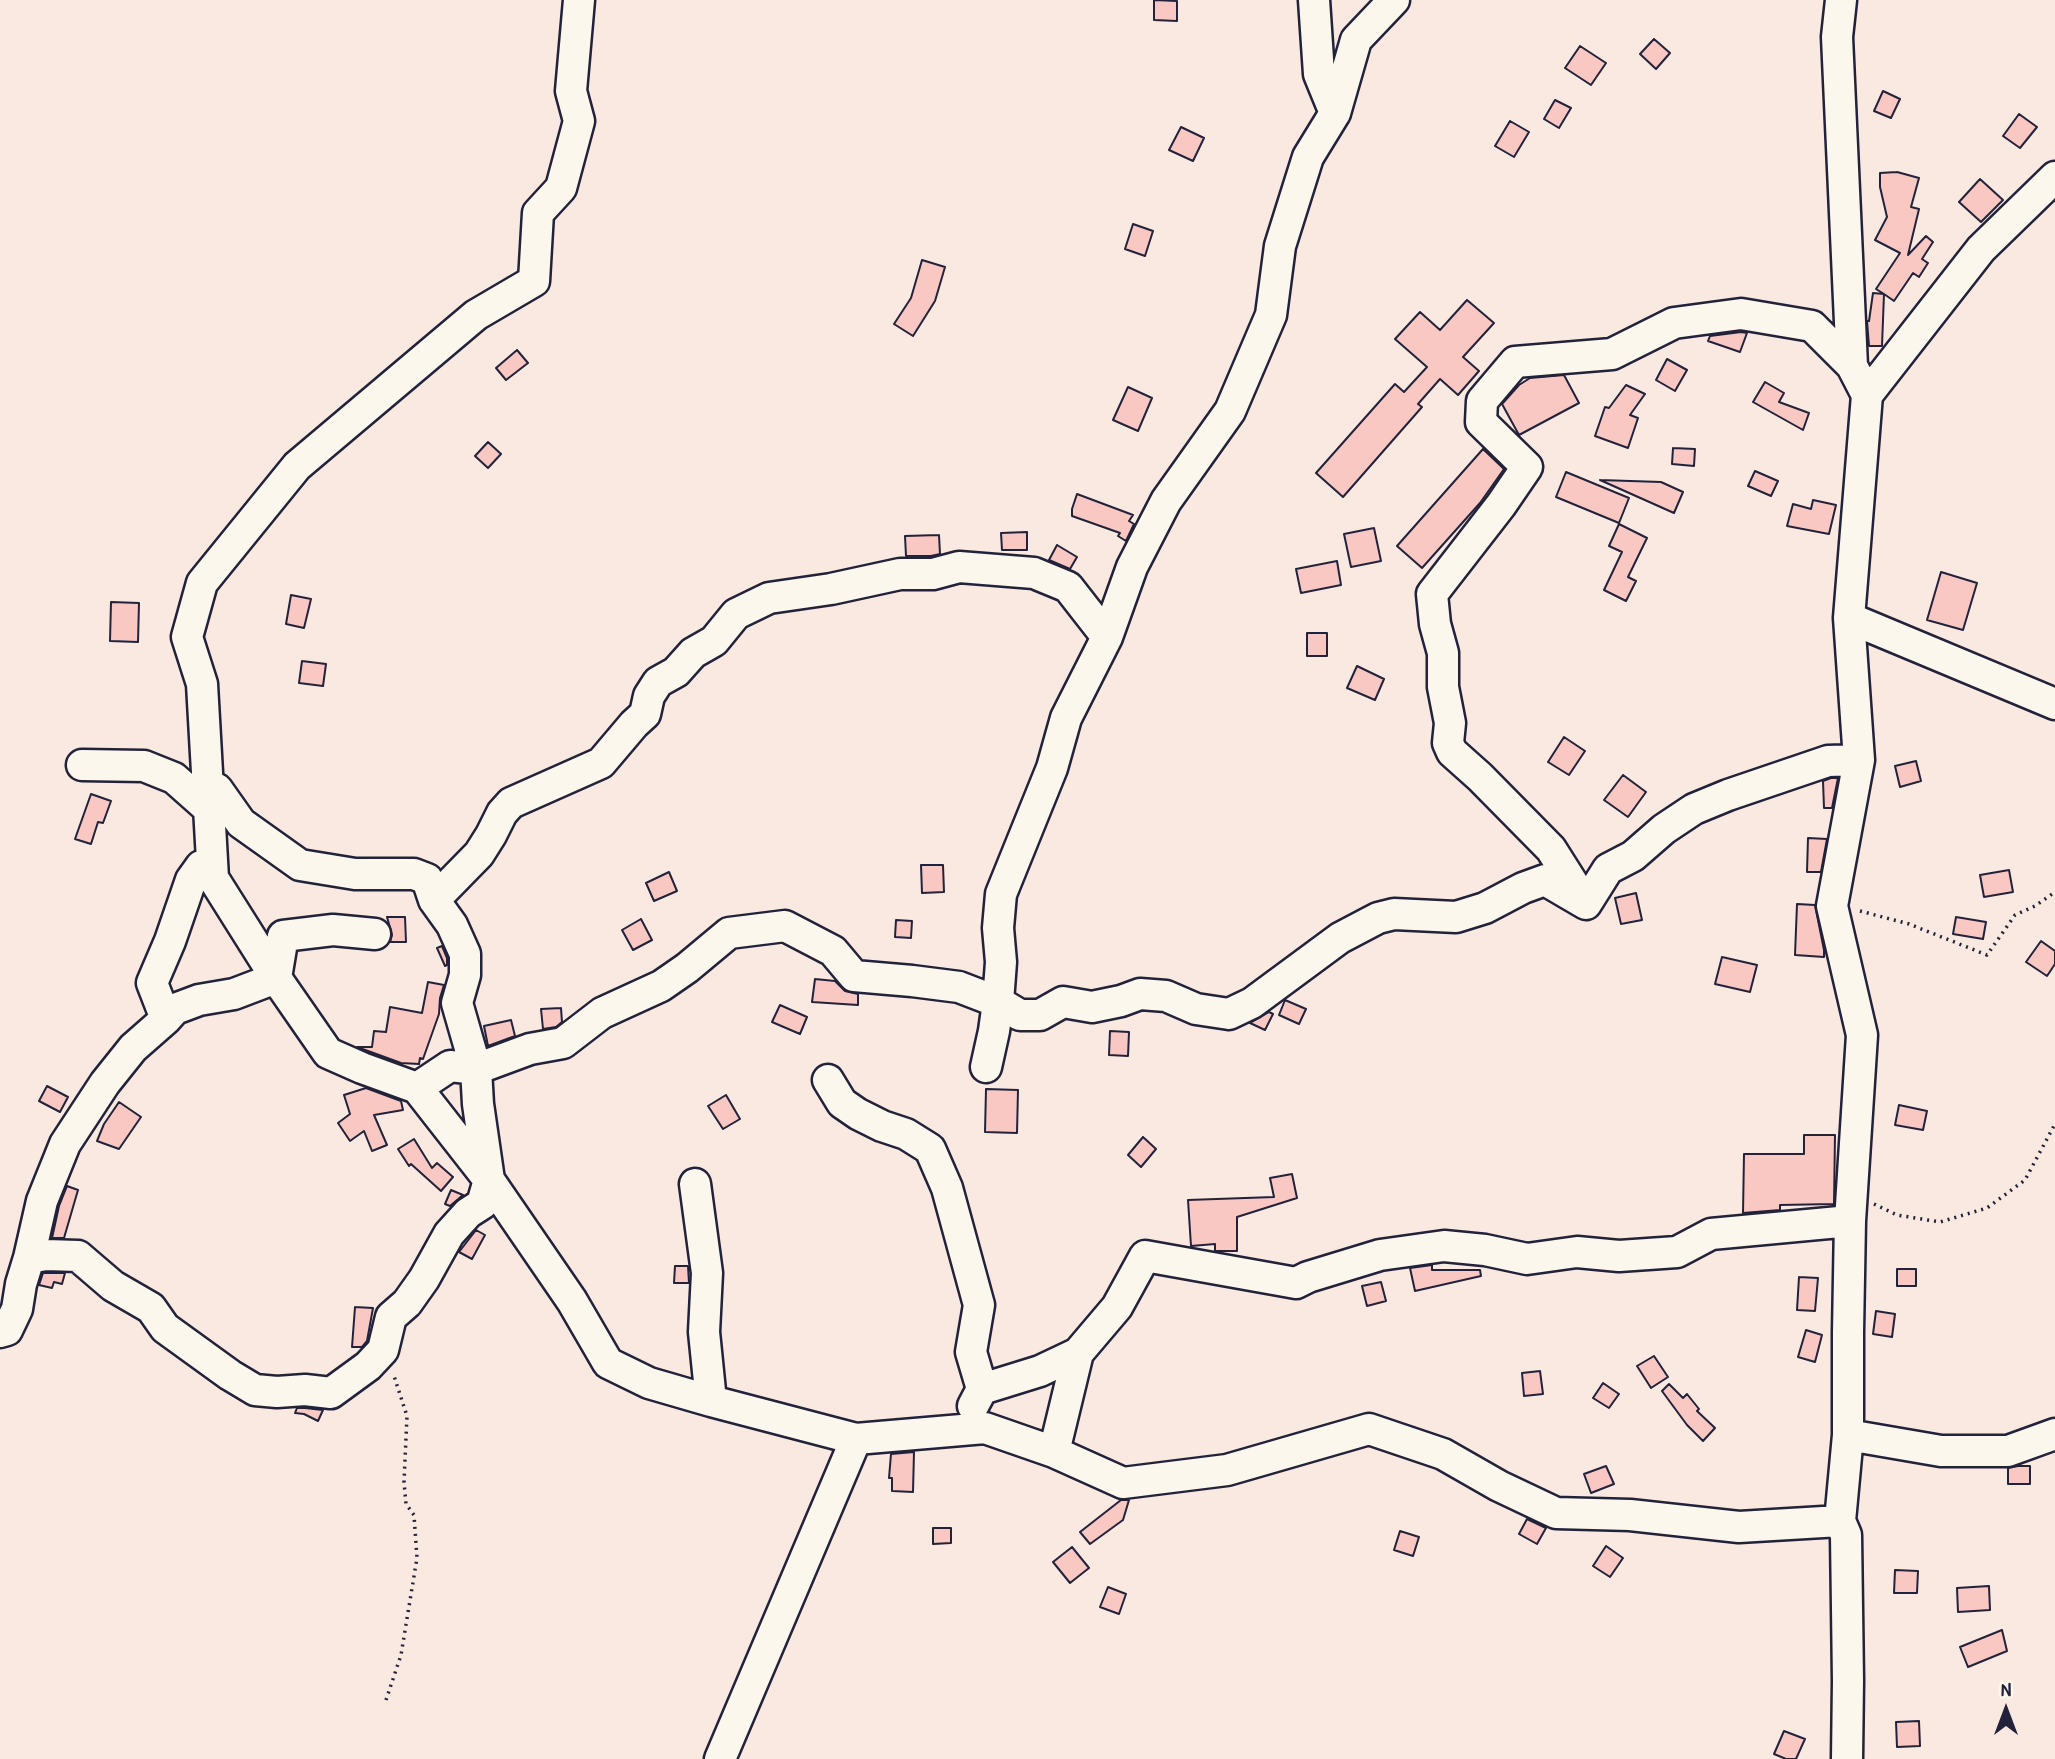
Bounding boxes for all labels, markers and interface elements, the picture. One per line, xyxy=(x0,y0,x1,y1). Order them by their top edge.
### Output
north arrow xyxy=(1971,1675,2041,1745)
text: N xyxy=(2001,1676,2011,1702)

